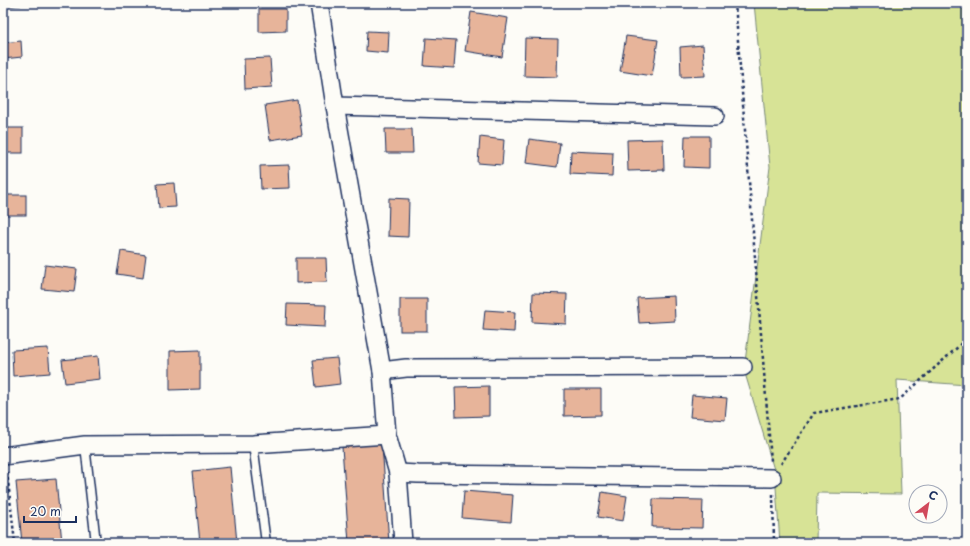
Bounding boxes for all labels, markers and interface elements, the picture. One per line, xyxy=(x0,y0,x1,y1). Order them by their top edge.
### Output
north arrow xyxy=(908,484,948,524)
text: С xyxy=(925,486,941,504)
scale bar xyxy=(24,498,76,524)
text: 20 m xyxy=(30,502,61,520)

